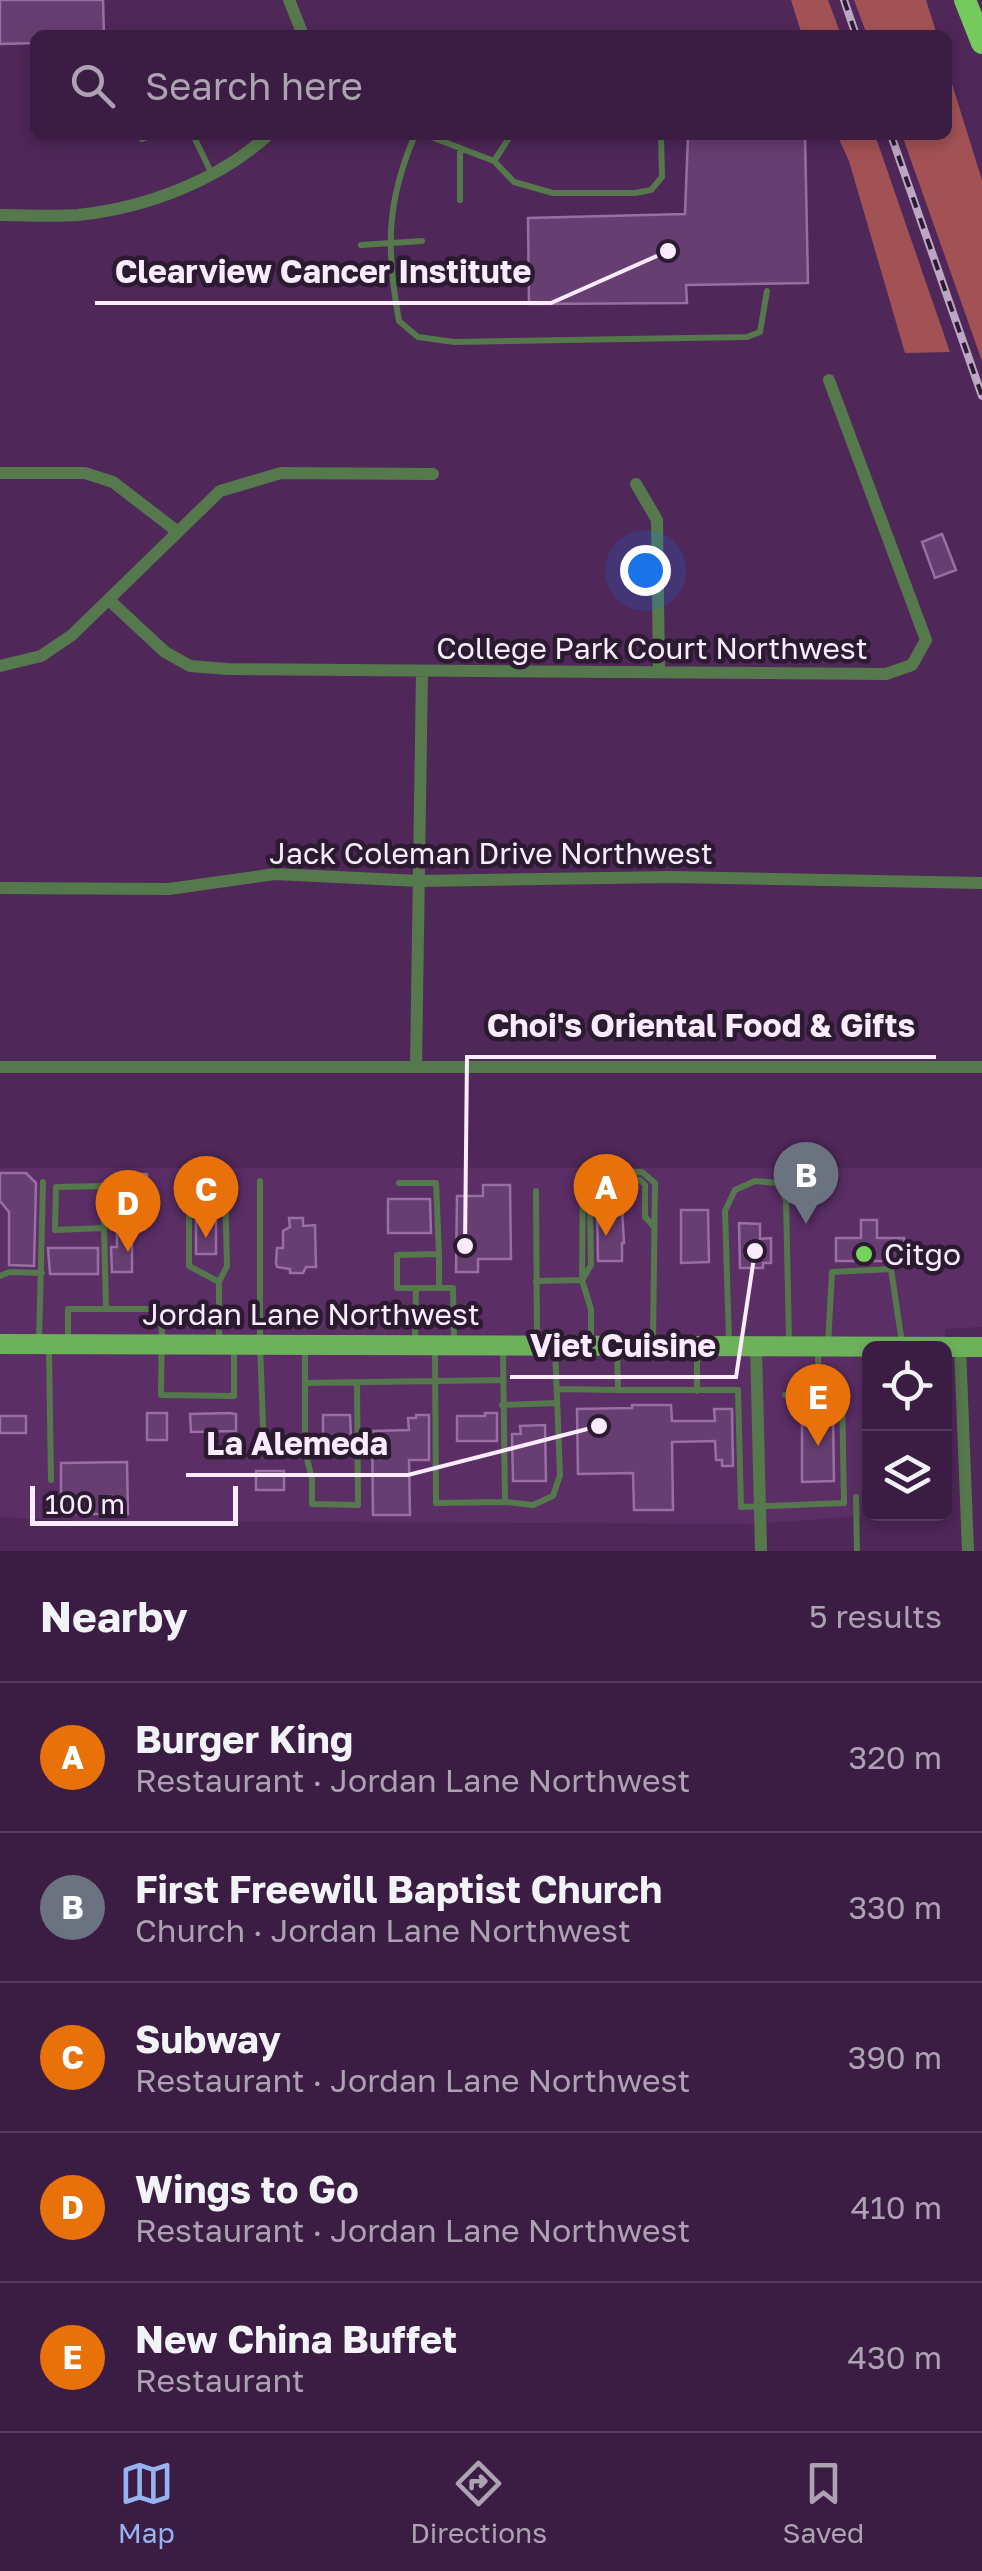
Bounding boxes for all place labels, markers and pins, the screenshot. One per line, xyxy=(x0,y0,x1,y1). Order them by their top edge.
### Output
callout: Clearview Cancer Institute xyxy=(95,241,551,303)
callout: Choi's Oriental Food & Gifts xyxy=(467,995,936,1057)
pin: B xyxy=(774,1142,838,1224)
pin: A xyxy=(574,1154,638,1236)
pin: C xyxy=(174,1156,238,1238)
pin: D xyxy=(96,1170,160,1252)
place label: Citgo xyxy=(884,1236,961,1272)
marker: Citgo xyxy=(853,1243,875,1265)
callout: Viet Cuisine xyxy=(510,1315,736,1377)
pin: E xyxy=(786,1364,850,1446)
callout: La Alemeda xyxy=(186,1413,408,1475)

